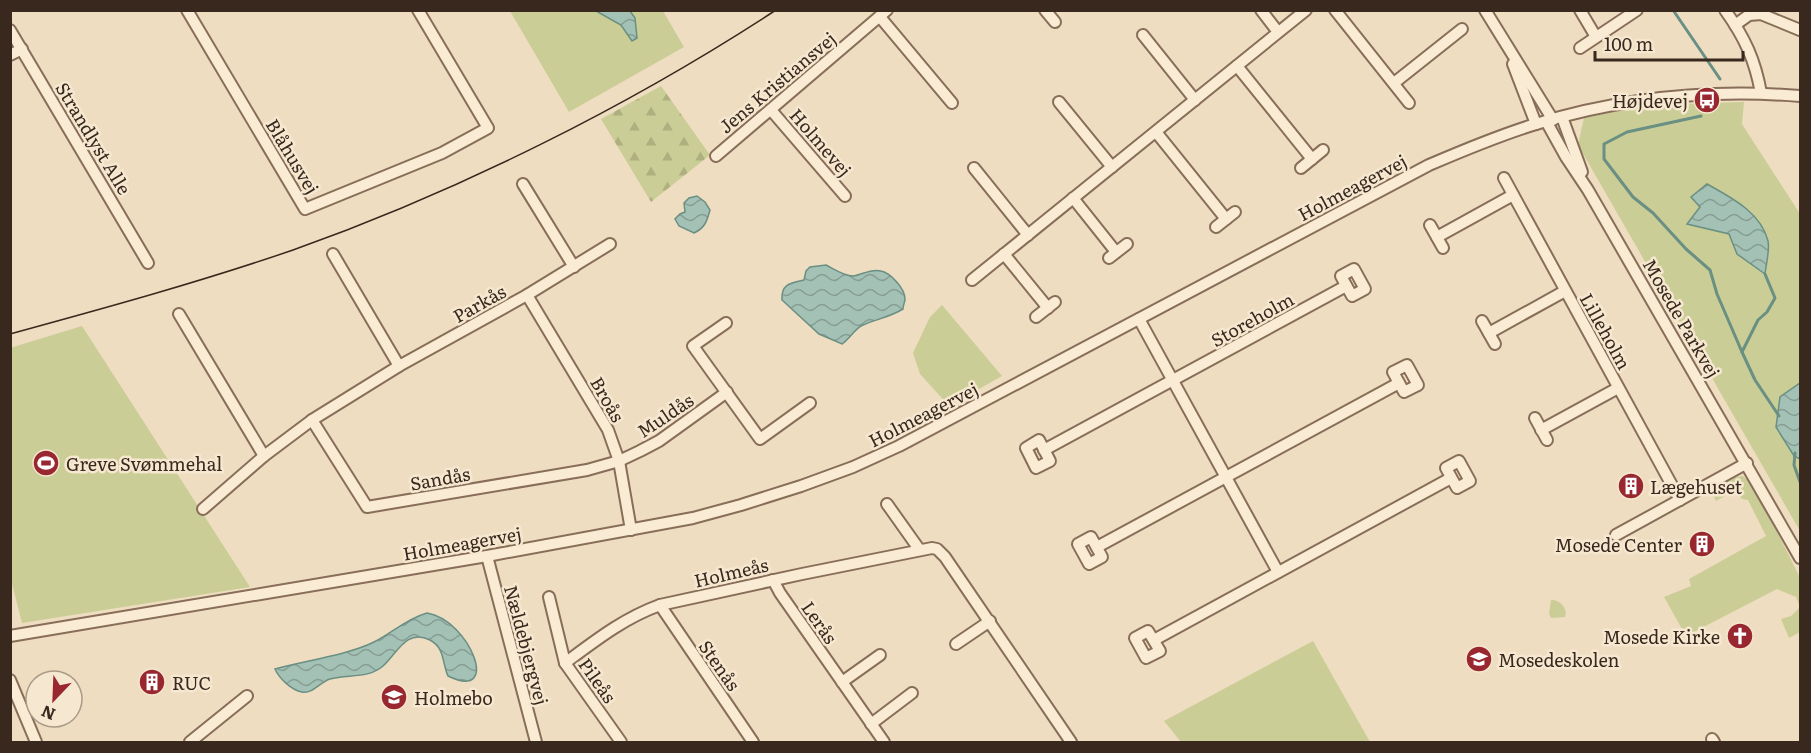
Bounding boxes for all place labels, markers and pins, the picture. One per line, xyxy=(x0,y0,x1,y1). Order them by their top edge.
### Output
bus stop icon: Højdevej xyxy=(1692,85,1722,115)
place label: Højdevej xyxy=(1612,87,1688,114)
sports icon: Greve Svømmehal xyxy=(31,448,61,478)
place label: Greve Svømmehal xyxy=(66,450,222,477)
building icon: Lægehuset xyxy=(1616,471,1646,501)
place label: Lægehuset xyxy=(1650,473,1743,500)
building icon: Mosede Center xyxy=(1687,529,1717,559)
place label: Mosede Center xyxy=(1555,531,1682,558)
church icon: Mosede Kirke xyxy=(1725,621,1755,651)
place label: Mosede Kirke xyxy=(1603,623,1720,650)
school or university icon: Mosedeskolen xyxy=(1464,644,1494,674)
place label: Mosedeskolen xyxy=(1498,646,1620,673)
building icon: RUC xyxy=(137,667,167,697)
place label: RUC xyxy=(172,669,211,696)
school or university icon: Holmebo xyxy=(379,682,409,712)
place label: Holmebo xyxy=(414,684,493,711)

